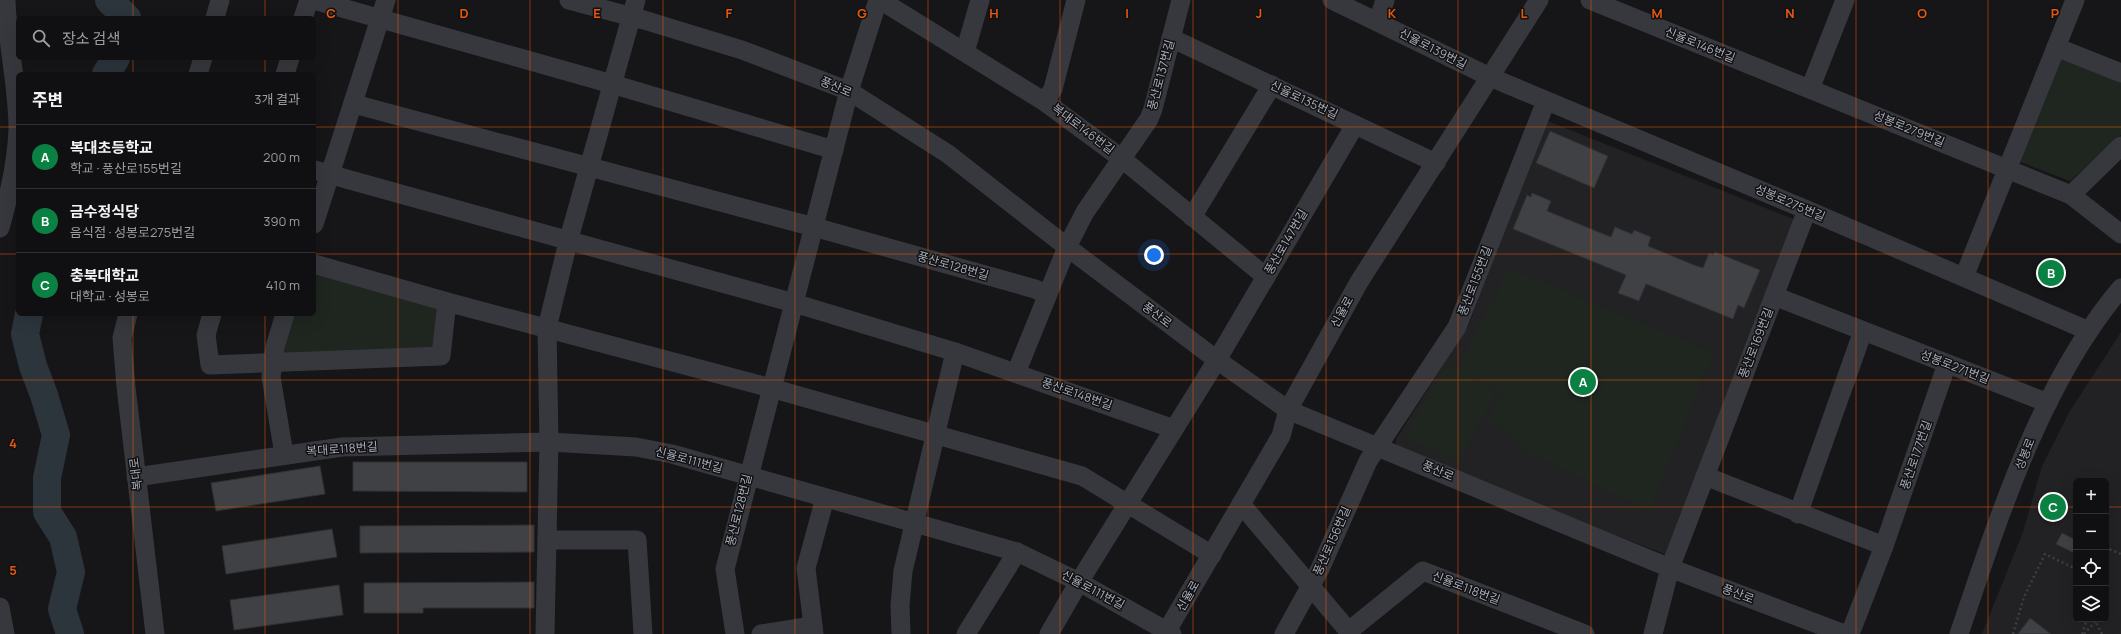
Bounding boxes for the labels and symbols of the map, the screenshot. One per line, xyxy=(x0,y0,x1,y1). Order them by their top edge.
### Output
text: C xyxy=(326,4,336,22)
text: D xyxy=(459,4,469,22)
text: E xyxy=(593,4,601,22)
text: F xyxy=(726,4,733,22)
text: G xyxy=(857,4,867,22)
text: H xyxy=(989,4,999,22)
text: I xyxy=(1125,4,1129,22)
text: J xyxy=(1256,4,1262,22)
text: K xyxy=(1388,4,1397,22)
text: L xyxy=(1521,4,1528,22)
text: M xyxy=(1651,4,1663,22)
text: N xyxy=(1785,4,1795,22)
text: O xyxy=(1917,4,1927,22)
text: P xyxy=(2051,4,2059,22)
street label: 신율로146번길 xyxy=(1663,23,1738,66)
street label: 신율로139번길 xyxy=(1396,24,1470,73)
street label: 풍산로137번길 xyxy=(1143,38,1178,112)
street label: 풍산로 xyxy=(818,72,855,101)
street label: 신율로135번길 xyxy=(1267,76,1341,123)
street label: 복대로146번길 xyxy=(1048,99,1118,158)
street label: 성봉로279번길 xyxy=(1871,107,1947,151)
street label: 성봉로275번길 xyxy=(1752,180,1828,225)
street label: 풍산로147번길 xyxy=(1260,206,1311,278)
street label: 풍산로155번길 xyxy=(1453,243,1496,318)
your location xyxy=(1144,245,1164,265)
street label: 풍산로128번길 xyxy=(915,247,991,284)
pin: B xyxy=(2038,258,2064,288)
street label: 신율로 xyxy=(1326,293,1357,330)
street label: 풍산로 xyxy=(1139,298,1176,331)
street label: 풍산로169번길 xyxy=(1734,305,1777,381)
street label: 성봉로271번길 xyxy=(1918,346,1992,388)
pin: A xyxy=(1570,367,1596,397)
street label: 풍산로148번길 xyxy=(1039,373,1115,414)
street label: 풍산로177번길 xyxy=(1896,418,1935,492)
text: 4 xyxy=(9,434,17,452)
street label: 성봉로 xyxy=(2010,435,2039,472)
street label: 복대로118번길 xyxy=(306,438,378,459)
street label: 신율로111번길 xyxy=(653,442,725,477)
street label: 풍산로 xyxy=(1420,456,1457,485)
street label: 복대로 xyxy=(125,457,146,492)
street label: 풍산로128번길 xyxy=(721,472,756,548)
pin: C xyxy=(2040,492,2066,522)
street label: 풍산로156번길 xyxy=(1309,503,1354,578)
text: 5 xyxy=(9,561,17,579)
street label: 신율로111번길 xyxy=(1059,566,1128,613)
street label: 신율로118번길 xyxy=(1430,567,1503,608)
street label: 신율로 xyxy=(1172,577,1203,614)
street label: 풍산로 xyxy=(1720,580,1757,607)

